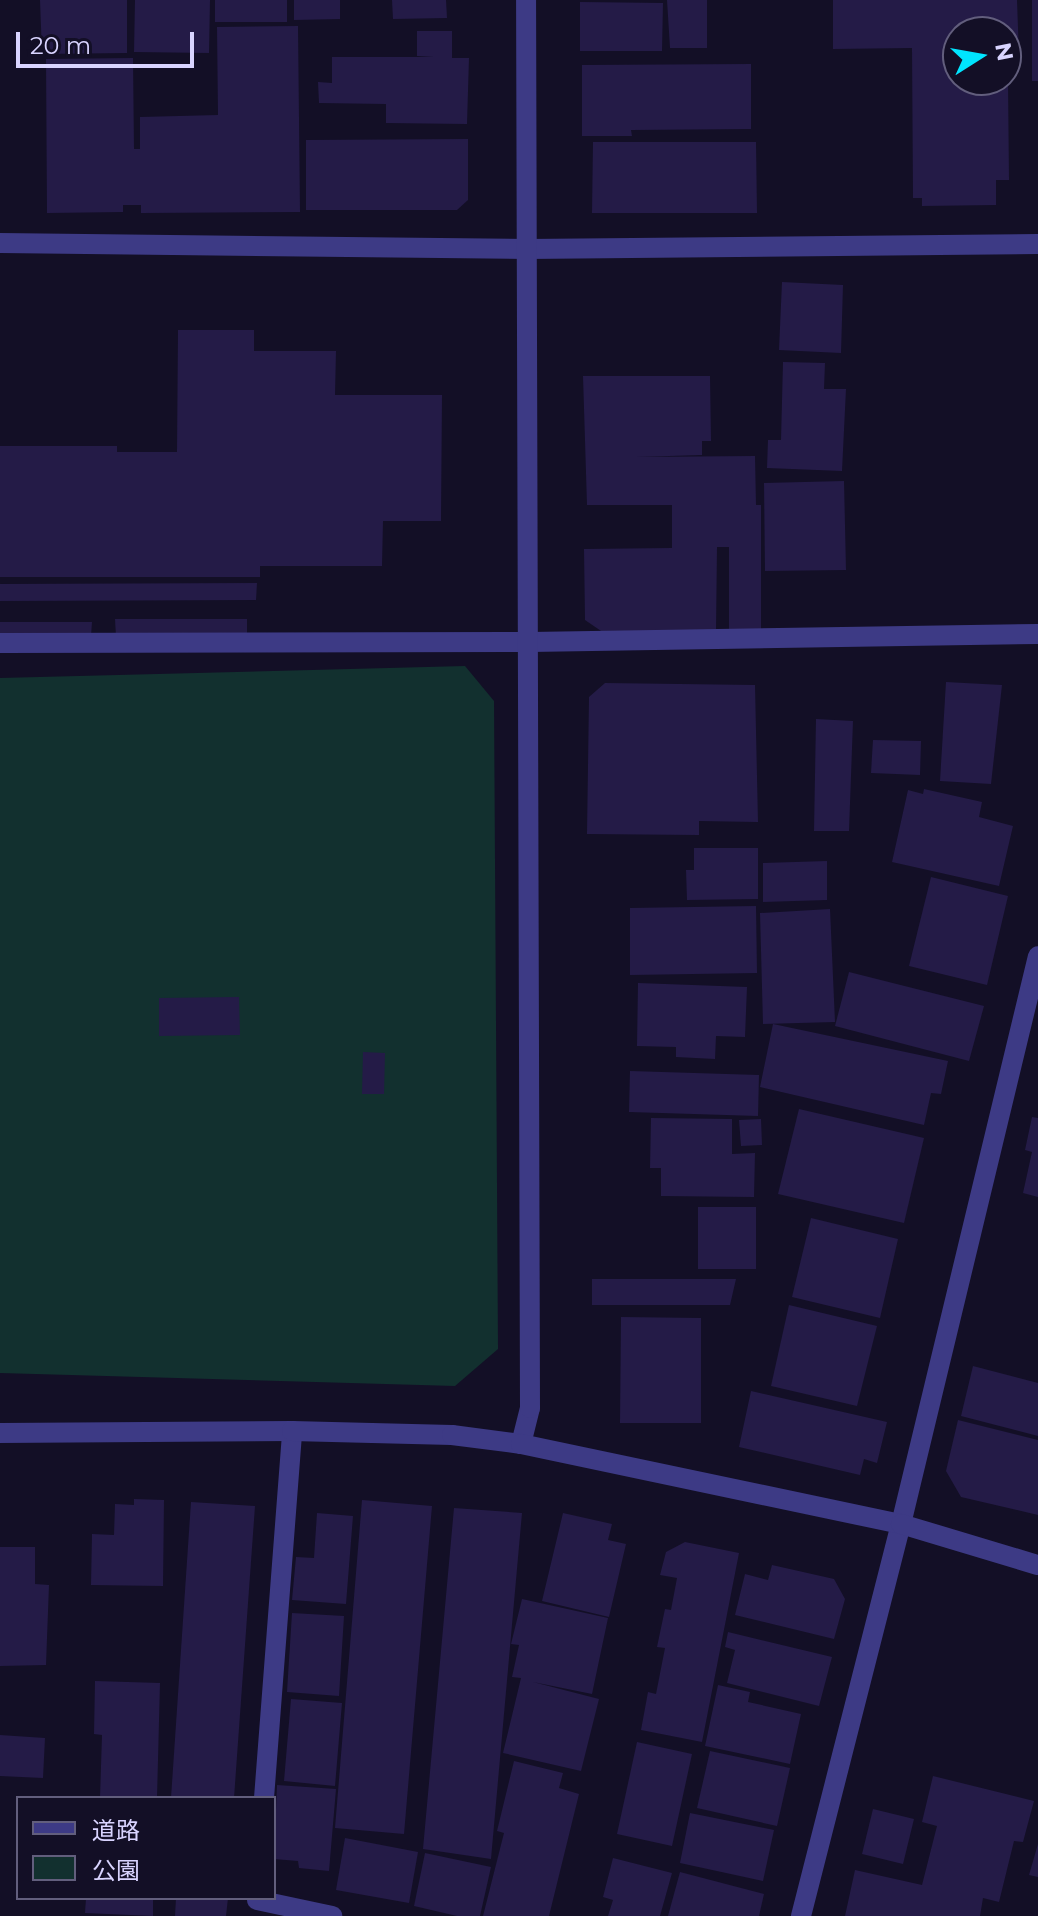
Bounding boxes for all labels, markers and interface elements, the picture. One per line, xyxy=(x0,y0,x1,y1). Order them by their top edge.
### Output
scale bar xyxy=(20,16,198,66)
north arrow xyxy=(942,16,1022,96)
text: 20 m xyxy=(30,31,91,60)
text: N xyxy=(989,40,1019,63)
legend xyxy=(16,1796,276,1900)
text: 道路 xyxy=(92,1816,140,1845)
text: 公園 xyxy=(92,1856,140,1885)

